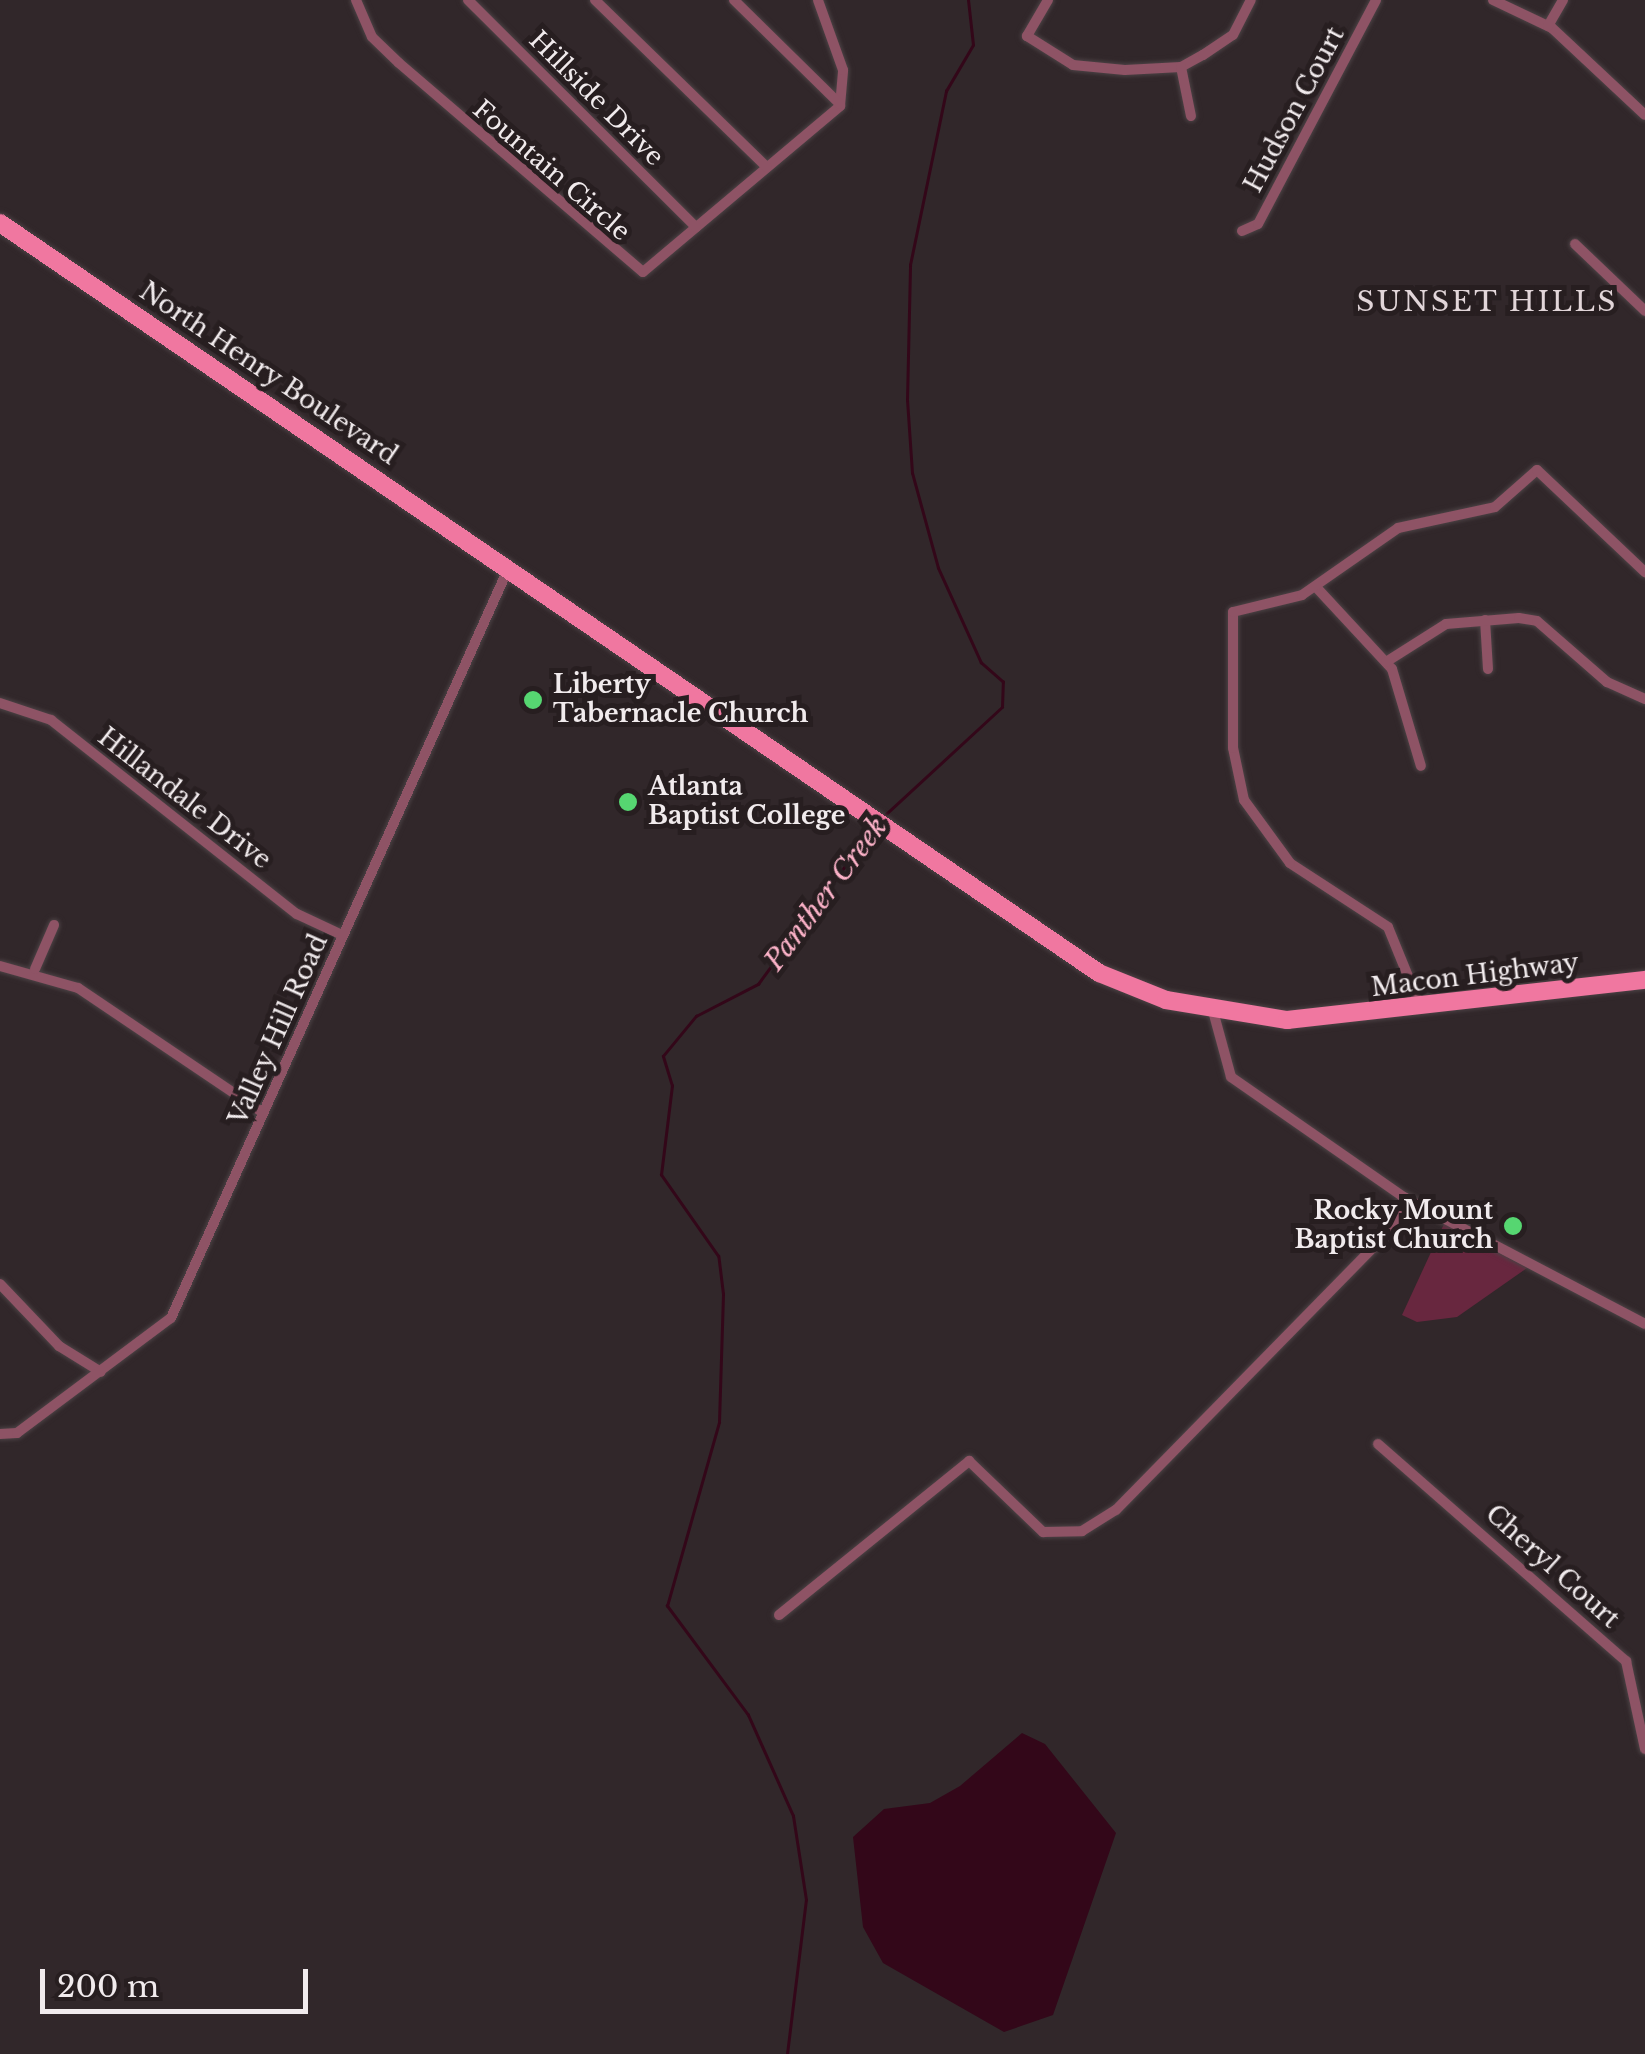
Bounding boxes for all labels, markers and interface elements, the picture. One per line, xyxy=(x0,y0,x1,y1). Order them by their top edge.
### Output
street label: Hudson Court xyxy=(1239,22,1351,198)
street label: Hillside Drive xyxy=(523,26,669,172)
street label: Fountain Circle xyxy=(466,95,636,247)
street label: North Henry Boulevard xyxy=(133,276,403,472)
district label: SUNSET HILLS xyxy=(1356,285,1618,319)
place label: Liberty Tabernacle Church xyxy=(553,671,808,730)
marker: Liberty Tabernacle Church xyxy=(522,689,544,711)
street label: Hillandale Drive xyxy=(92,722,276,876)
place label: Atlanta Baptist College xyxy=(648,773,845,832)
marker: Atlanta Baptist College xyxy=(617,791,639,813)
water label: Panther Creek xyxy=(757,810,895,978)
street label: Valley Hill Road xyxy=(223,930,335,1130)
street label: Macon Highway xyxy=(1369,948,1581,1004)
place label: Rocky Mount Baptist Church xyxy=(1294,1197,1493,1256)
marker: Rocky Mount Baptist Church xyxy=(1502,1215,1524,1237)
street label: Cheryl Court xyxy=(1479,1499,1625,1635)
scale bar xyxy=(45,1949,312,2011)
text: 200 m xyxy=(57,1968,159,2005)

